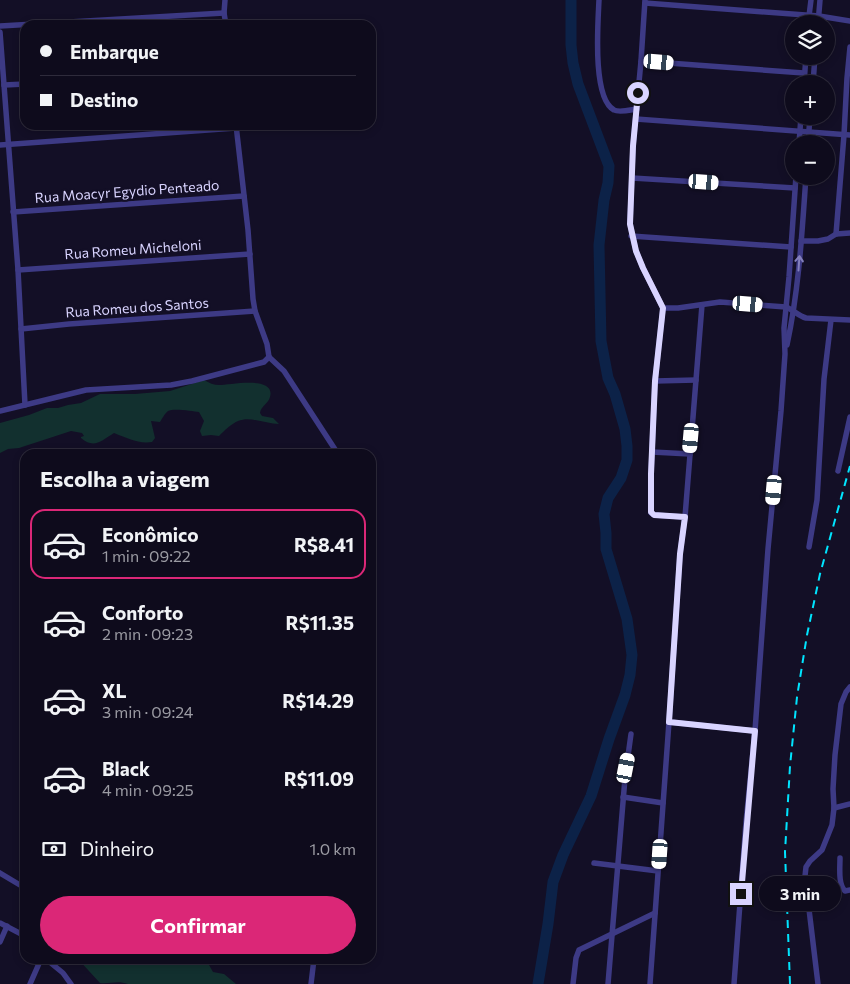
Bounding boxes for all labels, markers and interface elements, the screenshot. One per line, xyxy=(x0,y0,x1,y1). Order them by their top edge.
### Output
map controls xyxy=(785,15,835,185)
button: layers xyxy=(785,15,835,65)
text: Embarque xyxy=(70,40,159,63)
car xyxy=(643,53,674,71)
button: + xyxy=(785,75,835,125)
route start xyxy=(627,82,649,104)
text: Destino xyxy=(70,88,138,111)
button: − xyxy=(785,135,835,185)
car xyxy=(688,173,719,191)
street label: Rua Moacyr Egydio Penteado xyxy=(34,176,220,206)
street label: Rua Romeu Micheloni xyxy=(64,236,202,262)
one-way arrow xyxy=(795,255,804,271)
street label: Rua Romeu dos Santos xyxy=(65,294,209,320)
car xyxy=(732,295,763,313)
car xyxy=(682,422,699,454)
text: Escolha a viagem xyxy=(40,465,210,492)
car xyxy=(765,474,782,506)
icon: car xyxy=(42,522,87,567)
text: Econômico xyxy=(102,523,199,546)
text: R$8.41 xyxy=(294,533,354,556)
text: 1 min · 09:22 xyxy=(102,546,191,565)
icon: car xyxy=(42,600,87,645)
text: Conforto xyxy=(102,601,183,624)
text: R$11.35 xyxy=(286,611,354,634)
text: 2 min · 09:23 xyxy=(102,624,193,643)
icon: car xyxy=(42,678,87,723)
text: XL xyxy=(102,679,127,702)
text: R$14.29 xyxy=(282,689,354,712)
text: 3 min · 09:24 xyxy=(102,702,193,721)
car xyxy=(615,752,636,784)
icon: car xyxy=(42,756,87,801)
text: Black xyxy=(102,757,150,780)
text: R$11.09 xyxy=(284,767,354,790)
text: 4 min · 09:25 xyxy=(102,780,194,799)
icon: cash xyxy=(40,835,68,863)
text: Dinheiro xyxy=(80,837,154,860)
text: 1.0 km xyxy=(310,839,356,858)
car xyxy=(651,839,668,869)
callout: 3 min xyxy=(758,876,841,912)
route end xyxy=(730,883,752,905)
text: 3 min xyxy=(780,884,820,903)
button: Confirmar xyxy=(40,896,356,954)

